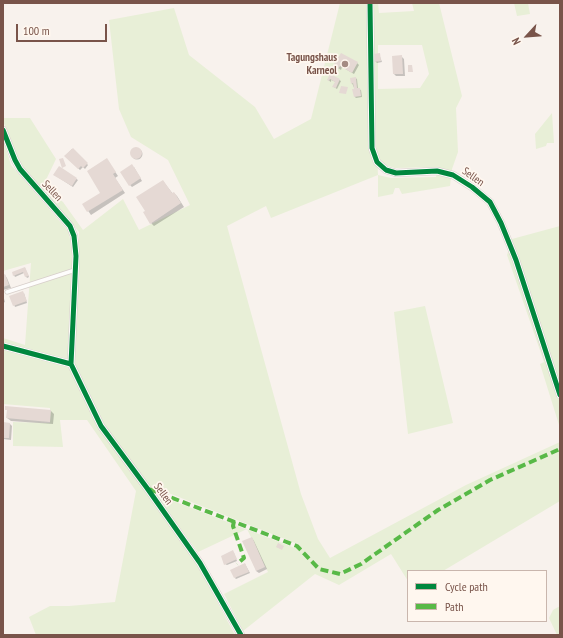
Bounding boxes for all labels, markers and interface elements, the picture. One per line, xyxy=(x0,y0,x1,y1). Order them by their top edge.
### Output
scale bar xyxy=(18,16,109,42)
north arrow xyxy=(507,16,547,56)
text: 100 m xyxy=(23,23,50,38)
text: N xyxy=(509,36,524,47)
place label: Tagungshaus Karneol xyxy=(287,51,337,77)
marker: Tagungshaus Karneol xyxy=(340,59,350,69)
street label: Sellen xyxy=(459,165,487,189)
street label: Sellen xyxy=(39,178,65,204)
street label: Sellen xyxy=(151,481,175,507)
legend xyxy=(407,570,547,622)
text: Cycle path xyxy=(445,579,488,594)
text: Path xyxy=(445,599,463,614)

